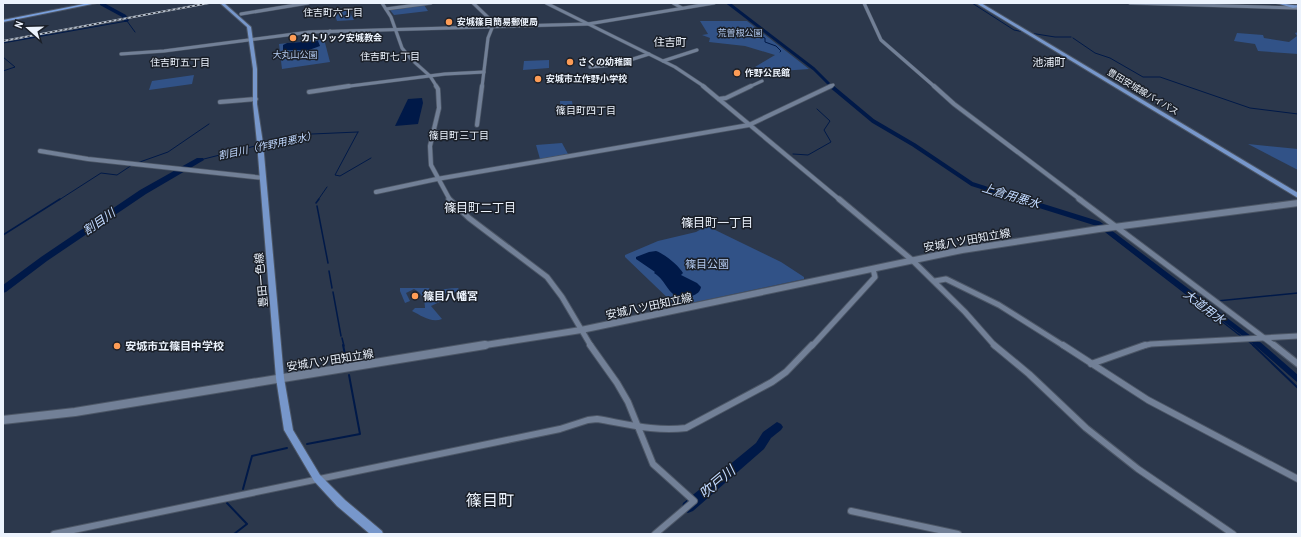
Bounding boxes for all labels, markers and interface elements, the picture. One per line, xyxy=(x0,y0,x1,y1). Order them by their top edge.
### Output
district label: 住吉町六丁目 xyxy=(303,6,363,19)
north arrow xyxy=(8,8,48,48)
place label: 安城篠目簡易郵便局 xyxy=(457,16,538,28)
marker: 安城篠目簡易郵便局 xyxy=(444,17,454,27)
text: N xyxy=(11,19,26,30)
park label: 荒曽根公園 xyxy=(717,27,763,39)
place label: カトリック安城教会 xyxy=(301,32,382,44)
marker: カトリック安城教会 xyxy=(288,33,298,43)
district label: 住吉町 xyxy=(654,35,687,49)
park label: 大丸山公園 xyxy=(272,49,318,61)
district label: 住吉町七丁目 xyxy=(360,50,420,63)
district label: 池浦町 xyxy=(1033,55,1066,69)
district label: 住吉町五丁目 xyxy=(150,56,210,69)
place label: さくの幼稚園 xyxy=(578,56,632,68)
marker: さくの幼稚園 xyxy=(565,57,575,67)
street label: 豊田安城線バイパス xyxy=(1105,66,1181,118)
place label: 作野公民館 xyxy=(744,67,790,79)
marker: 作野公民館 xyxy=(732,68,742,78)
place label: 安城市立作野小学校 xyxy=(546,73,628,85)
marker: 安城市立作野小学校 xyxy=(533,74,543,84)
district label: 篠目町四丁目 xyxy=(556,104,616,117)
water label: 割目川（作野用悪水） xyxy=(217,129,317,162)
district label: 篠目町三丁目 xyxy=(429,129,489,142)
water label: 上倉用悪水 xyxy=(980,180,1044,213)
district label: 篠目町二丁目 xyxy=(444,200,516,216)
water label: 割目川 xyxy=(80,204,120,239)
district label: 篠目町一丁目 xyxy=(681,215,753,231)
street label: 安城八ツ田知立線 xyxy=(922,225,1012,255)
street label: 豊田一色線 xyxy=(252,252,270,308)
park label: 篠目公園 xyxy=(685,257,729,271)
water label: 大道用水 xyxy=(1180,286,1230,329)
place label: 篠目八幡宮 xyxy=(423,289,478,303)
street label: 安城八ツ田知立線 xyxy=(605,290,693,322)
marker: 篠目八幡宮 xyxy=(410,291,420,301)
place label: 安城市立篠目中学校 xyxy=(125,339,224,353)
marker: 安城市立篠目中学校 xyxy=(112,341,122,351)
street label: 安城八ツ田知立線 xyxy=(285,346,375,374)
water label: 吹戸川 xyxy=(695,460,740,502)
district label: 篠目町 xyxy=(466,489,514,511)

